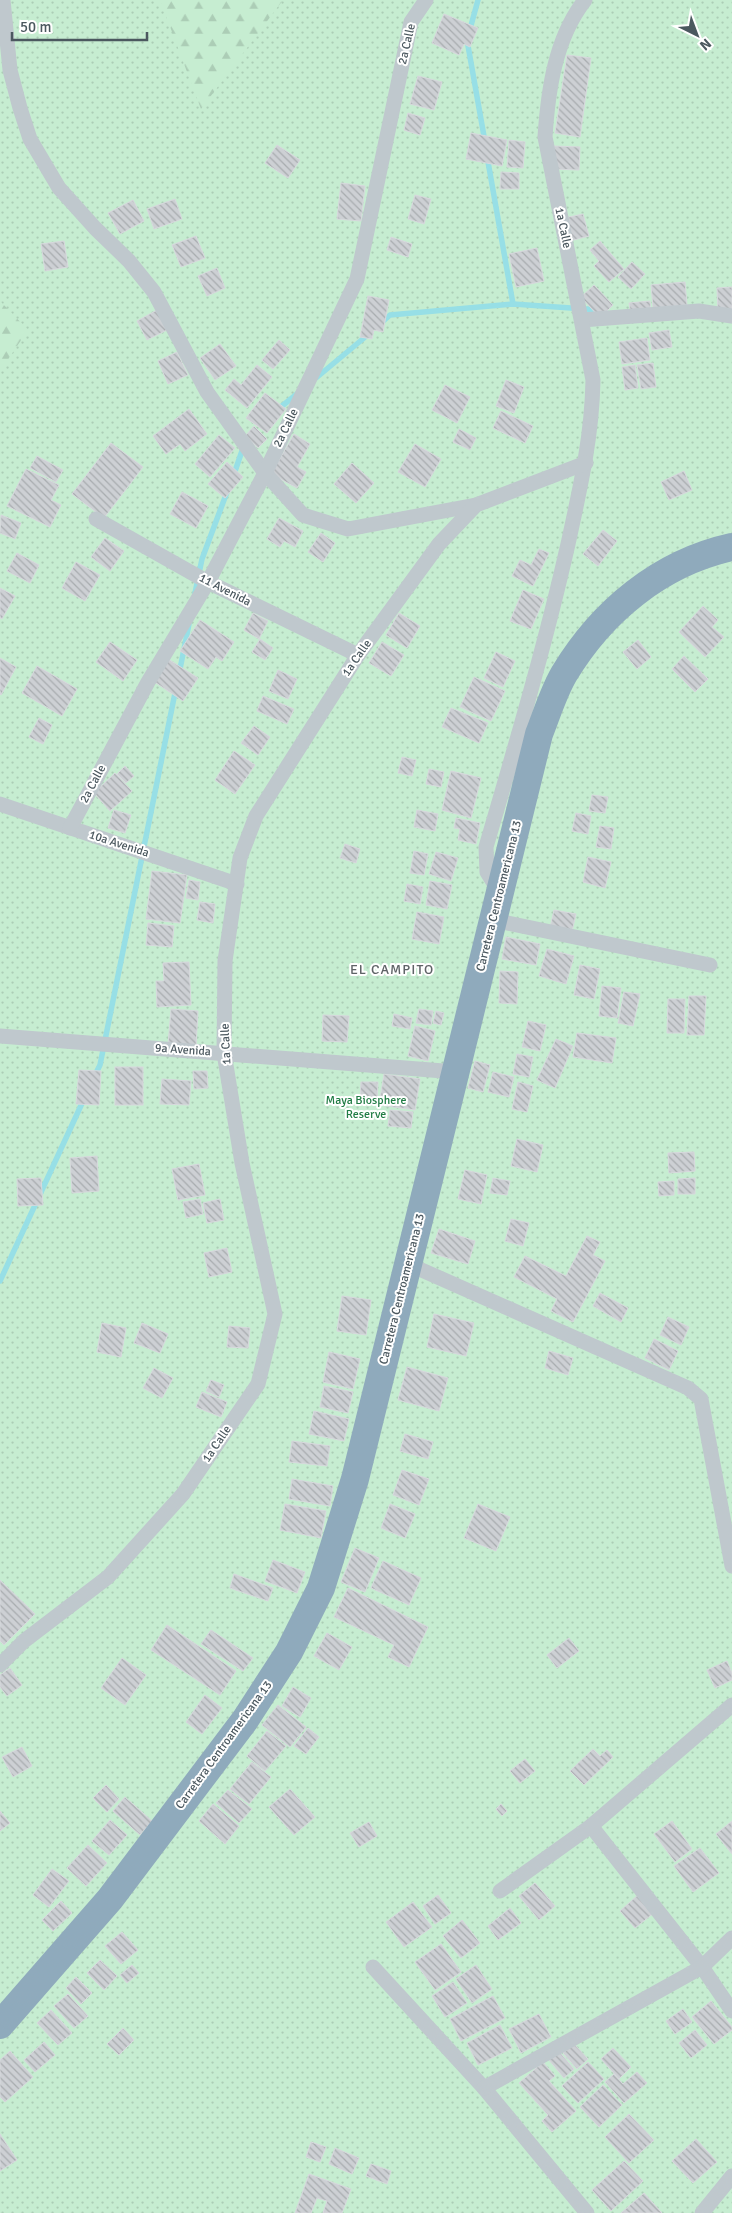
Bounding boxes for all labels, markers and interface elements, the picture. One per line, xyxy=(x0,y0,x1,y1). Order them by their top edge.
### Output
scale bar xyxy=(12,10,148,42)
north arrow xyxy=(672,10,722,60)
text: 50 m xyxy=(20,18,51,36)
street label: 2a Calle xyxy=(395,22,419,66)
text: N xyxy=(696,35,715,54)
street label: 1a Calle xyxy=(551,206,575,250)
street label: 2a Calle xyxy=(270,406,302,450)
street label: 11 Avenida xyxy=(197,571,253,609)
street label: 1a Calle xyxy=(339,637,375,679)
street label: 2a Calle xyxy=(77,762,109,806)
street label: Carretera Centroamericana 13 xyxy=(473,819,525,973)
street label: 10a Avenida xyxy=(87,827,151,861)
district label: EL CAMPITO xyxy=(350,961,434,978)
street label: 1a Calle xyxy=(217,1023,235,1065)
street label: 9a Avenida xyxy=(155,1041,211,1059)
park label: Maya Biosphere Reserve xyxy=(326,1093,406,1122)
street label: Carretera Centroamericana 13 xyxy=(376,1212,428,1366)
street label: 1a Calle xyxy=(199,1423,235,1465)
street label: Carretera Centroamericana 13 xyxy=(172,1678,276,1812)

